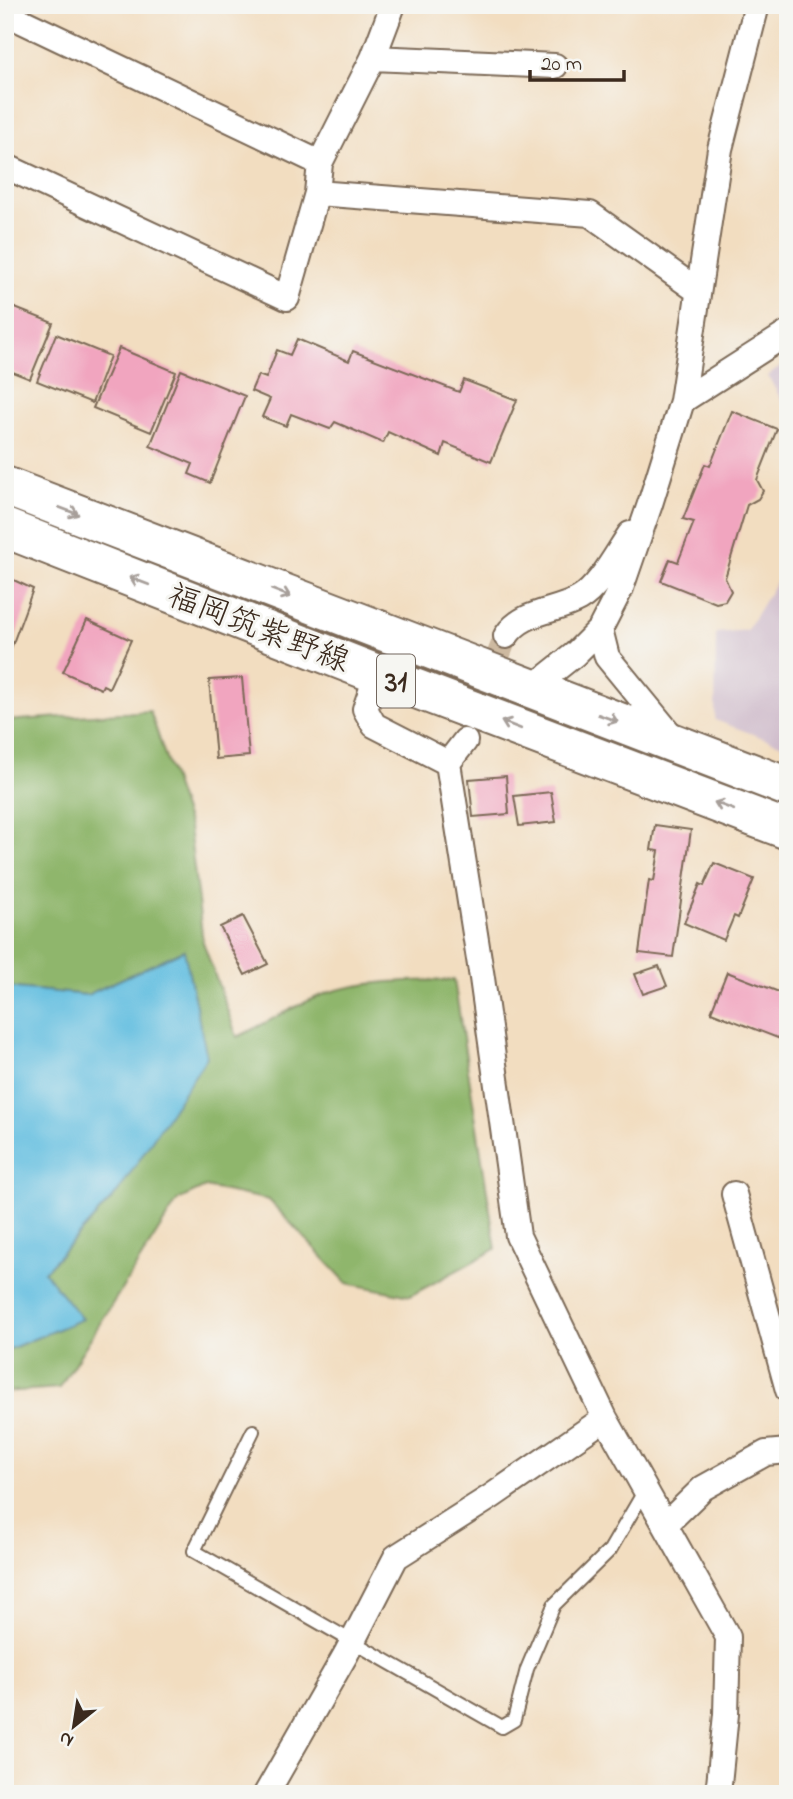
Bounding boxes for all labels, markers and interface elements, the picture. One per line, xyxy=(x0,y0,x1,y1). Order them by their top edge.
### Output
scale bar xyxy=(530,38,625,82)
text: 20 m xyxy=(541,50,582,80)
one-way arrow xyxy=(57,505,79,518)
one-way arrow xyxy=(129,573,151,586)
street label: 福岡筑紫野線 xyxy=(160,574,356,687)
one-way arrow xyxy=(269,588,291,601)
road number: 31 xyxy=(377,654,415,708)
one-way arrow xyxy=(596,713,618,725)
one-way arrow xyxy=(501,718,523,730)
one-way arrow xyxy=(714,799,735,812)
north arrow xyxy=(38,1690,108,1760)
text: N xyxy=(54,1724,79,1753)

